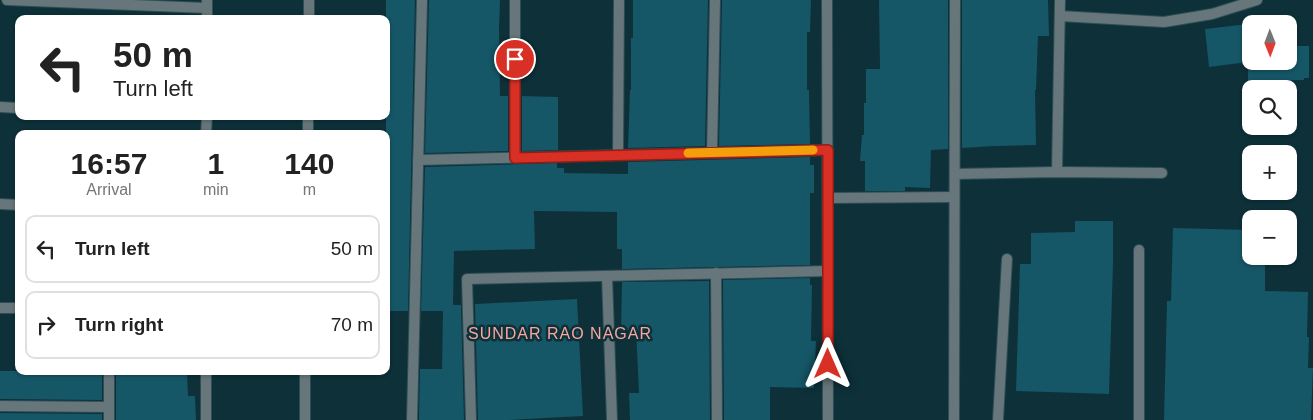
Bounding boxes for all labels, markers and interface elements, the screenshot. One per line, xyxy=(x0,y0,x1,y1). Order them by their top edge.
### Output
north arrow xyxy=(1242,15,1298,70)
map controls xyxy=(1242,15,1297,265)
icon: left xyxy=(30,35,95,100)
text: 50 m xyxy=(113,35,193,74)
pin xyxy=(494,38,536,80)
icon: arrive xyxy=(501,45,529,73)
text: Turn left xyxy=(113,76,193,101)
button: search xyxy=(1242,80,1297,135)
button: + xyxy=(1242,145,1297,200)
text: 16:57 xyxy=(71,147,147,180)
text: 1 xyxy=(207,147,224,180)
text: 140 xyxy=(284,147,334,180)
text: Arrival xyxy=(86,181,132,198)
text: min xyxy=(203,181,229,198)
text: m xyxy=(303,181,316,198)
button: − xyxy=(1242,210,1297,265)
icon: left xyxy=(32,235,60,263)
text: Turn left xyxy=(75,238,150,259)
text: 50 m xyxy=(331,238,373,259)
icon: right xyxy=(32,311,60,339)
text: Turn right xyxy=(75,314,163,335)
text: 70 m xyxy=(331,314,373,335)
district label: SUNDAR RAO NAGAR xyxy=(468,325,652,342)
position arrow xyxy=(801,337,853,389)

